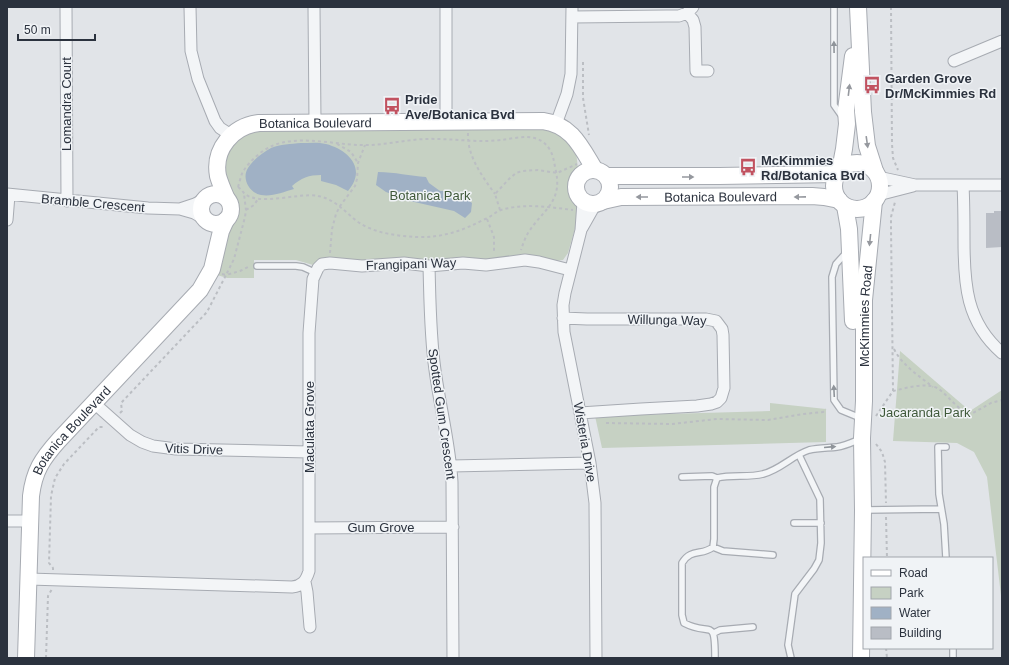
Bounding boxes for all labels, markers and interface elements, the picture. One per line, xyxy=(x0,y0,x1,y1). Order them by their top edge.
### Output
scale bar xyxy=(18,16,95,42)
text: 50 m xyxy=(24,23,51,37)
one-way arrow xyxy=(831,40,837,53)
street label: Lomandra Court xyxy=(59,57,74,151)
place label: Garden Grove Dr/McKimmies Rd xyxy=(885,71,996,101)
bus stop icon: Garden Grove Dr/McKimmies Rd xyxy=(862,75,882,95)
one-way arrow xyxy=(846,84,852,96)
place label: Pride Ave/Botanica Bvd xyxy=(405,92,515,122)
bus stop icon: Pride Ave/Botanica Bvd xyxy=(382,96,402,116)
street label: Botanica Boulevard xyxy=(259,115,372,131)
one-way arrow xyxy=(864,136,870,148)
place label: McKimmies Rd/Botanica Bvd xyxy=(761,153,865,183)
bus stop icon: McKimmies Rd/Botanica Bvd xyxy=(738,157,758,177)
one-way arrow xyxy=(682,174,695,180)
park label: Botanica Park xyxy=(390,188,471,203)
street label: Botanica Boulevard xyxy=(664,189,777,204)
street label: Bramble Crescent xyxy=(41,191,146,215)
one-way arrow xyxy=(794,193,806,200)
one-way arrow xyxy=(635,194,648,200)
one-way arrow xyxy=(866,234,873,246)
street label: Frangipani Way xyxy=(365,255,457,273)
street label: McKimmies Road xyxy=(857,265,875,367)
street label: Willunga Way xyxy=(627,312,707,328)
street label: Spotted Gum Crescent xyxy=(425,347,459,481)
street label: Maculata Grove xyxy=(302,381,317,473)
street label: Botanica Boulevard xyxy=(29,383,113,477)
one-way arrow xyxy=(830,385,837,397)
street label: Wisteria Drive xyxy=(571,401,599,483)
park label: Jacaranda Park xyxy=(879,405,971,420)
street label: Vitis Drive xyxy=(165,440,223,458)
one-way arrow xyxy=(824,444,836,451)
street label: Gum Grove xyxy=(347,520,415,535)
legend xyxy=(863,557,993,649)
text: Road xyxy=(899,566,928,580)
text: Park xyxy=(899,586,925,600)
text: Water xyxy=(899,606,931,620)
text: Building xyxy=(899,626,942,640)

